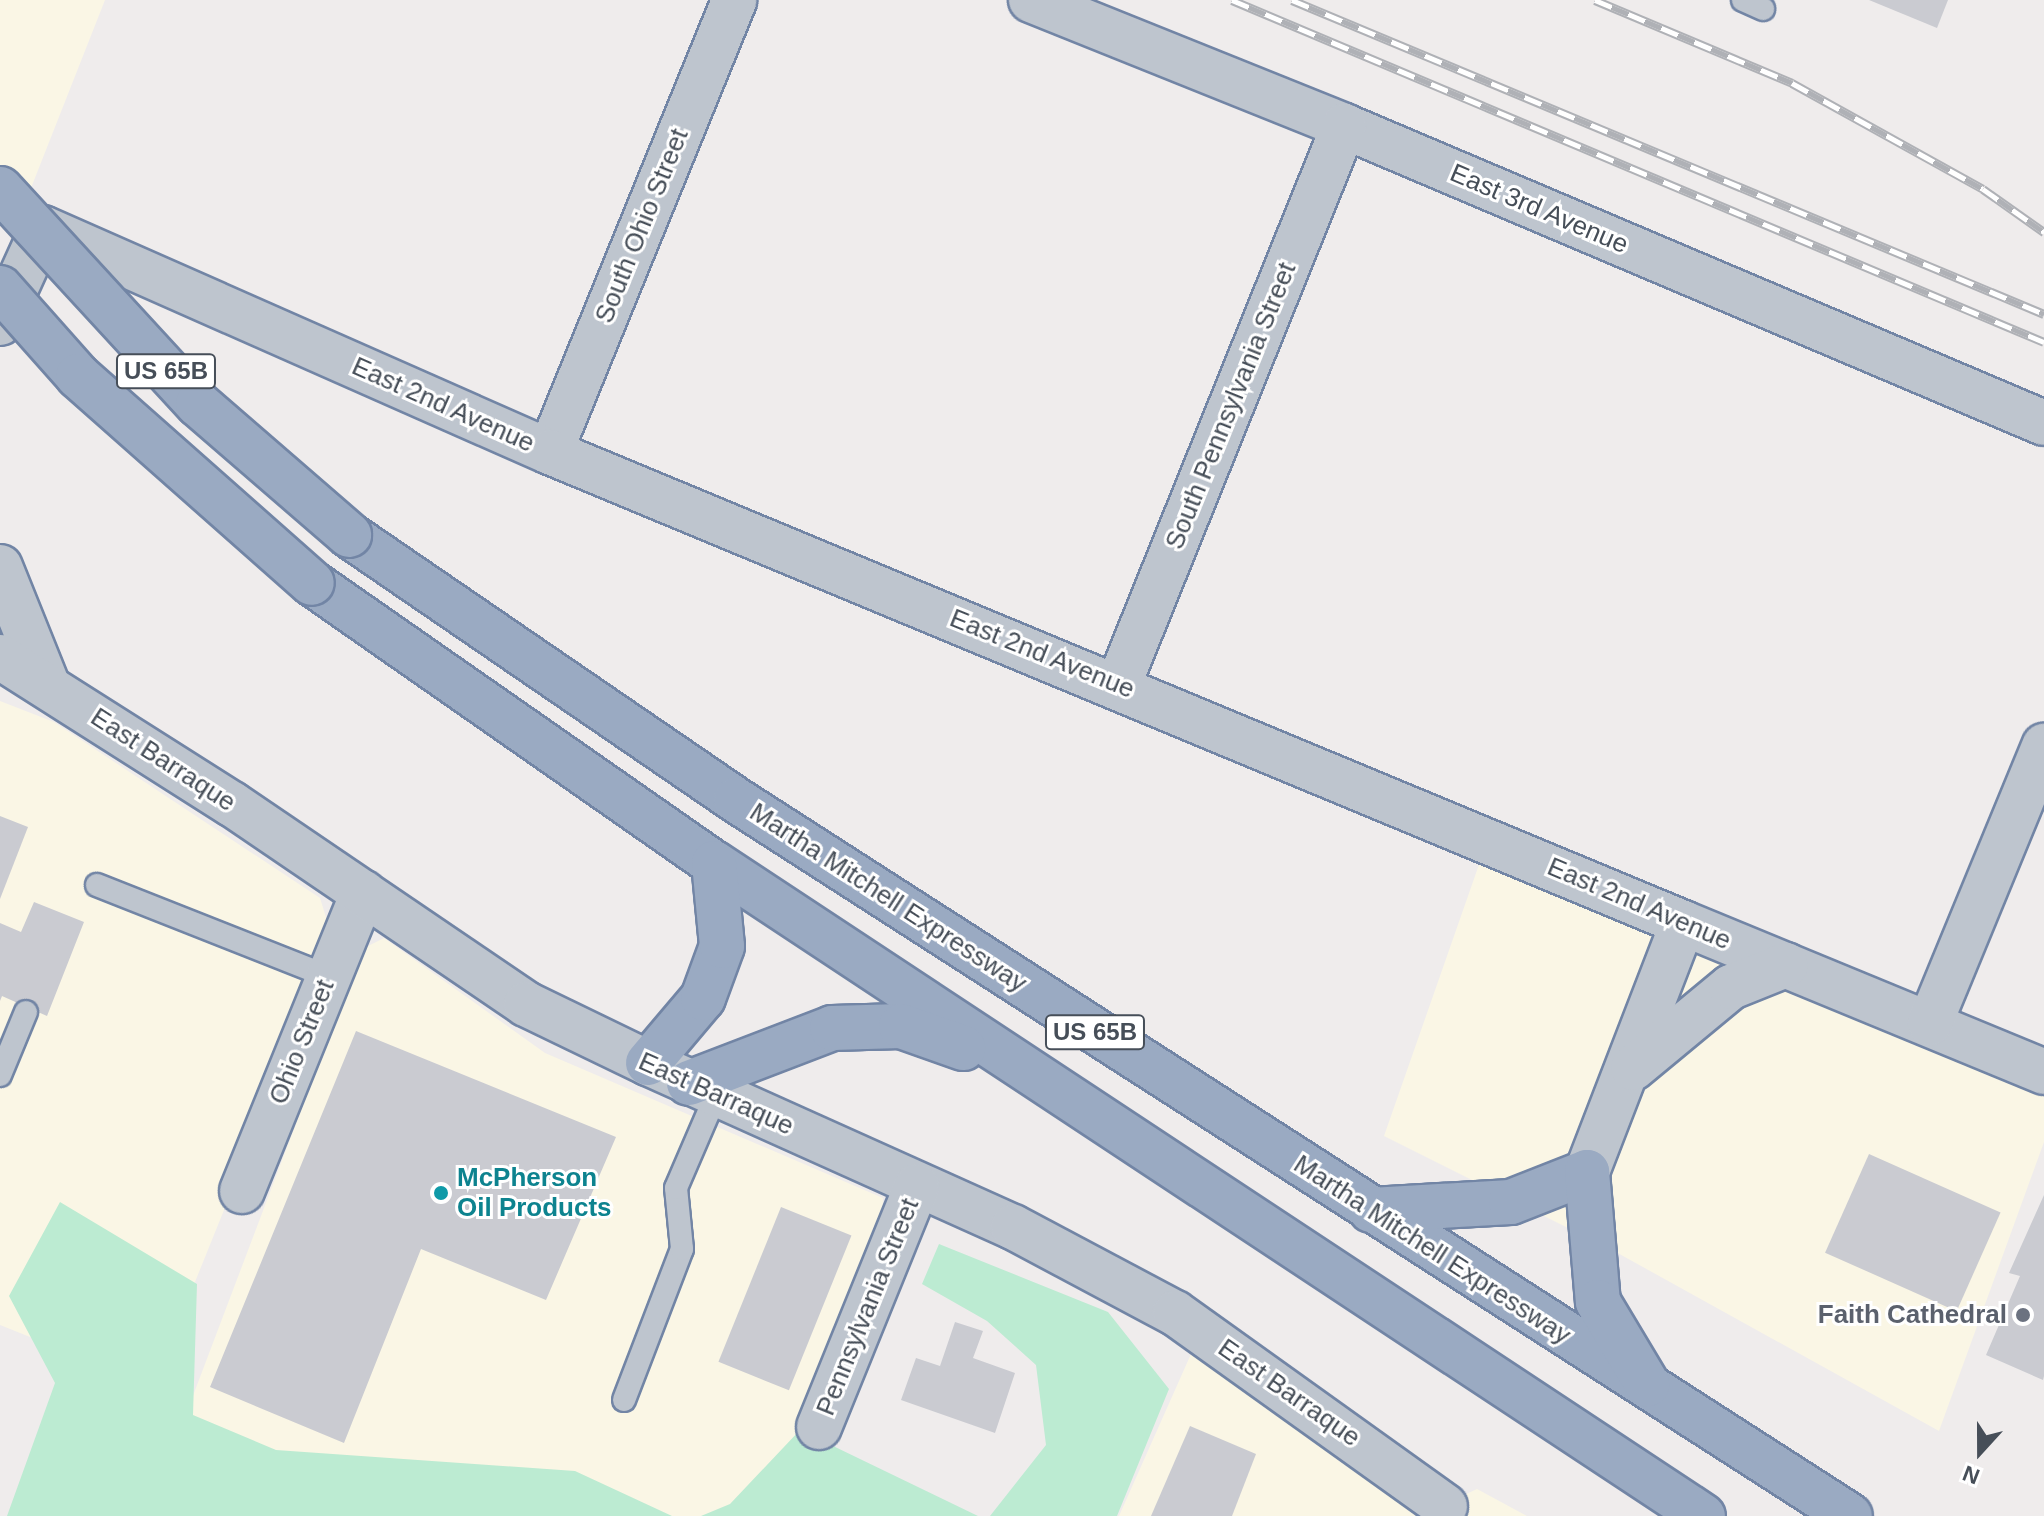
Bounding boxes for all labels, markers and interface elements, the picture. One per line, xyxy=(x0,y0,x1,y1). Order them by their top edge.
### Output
street label: South Ohio Street xyxy=(589,124,695,328)
street label: East 3rd Avenue xyxy=(1445,157,1633,261)
street label: South Pennsylvania Street xyxy=(1159,258,1303,554)
road number: US 65B xyxy=(114,351,218,391)
street label: East 2nd Avenue xyxy=(346,351,540,459)
street label: East 2nd Avenue xyxy=(945,603,1139,705)
street label: East Barraque xyxy=(85,702,241,818)
street label: Martha Mitchell Expressway xyxy=(744,797,1032,999)
street label: East 2nd Avenue xyxy=(1542,851,1736,957)
street label: Ohio Street xyxy=(263,975,341,1109)
road number: US 65B xyxy=(1043,1012,1147,1052)
street label: East Barraque xyxy=(634,1046,798,1142)
street label: Martha Mitchell Expressway xyxy=(1288,1149,1576,1351)
place label: McPherson Oil Products xyxy=(457,1162,612,1224)
marker: McPherson Oil Products xyxy=(432,1184,450,1202)
street label: Pennsylvania Street xyxy=(810,1194,926,1420)
place label: Faith Cathedral xyxy=(1818,1299,2007,1331)
marker: Faith Cathedral xyxy=(2014,1306,2032,1324)
street label: East Barraque xyxy=(1212,1333,1366,1453)
north arrow xyxy=(1940,1412,2020,1492)
text: N xyxy=(1959,1460,1983,1489)

